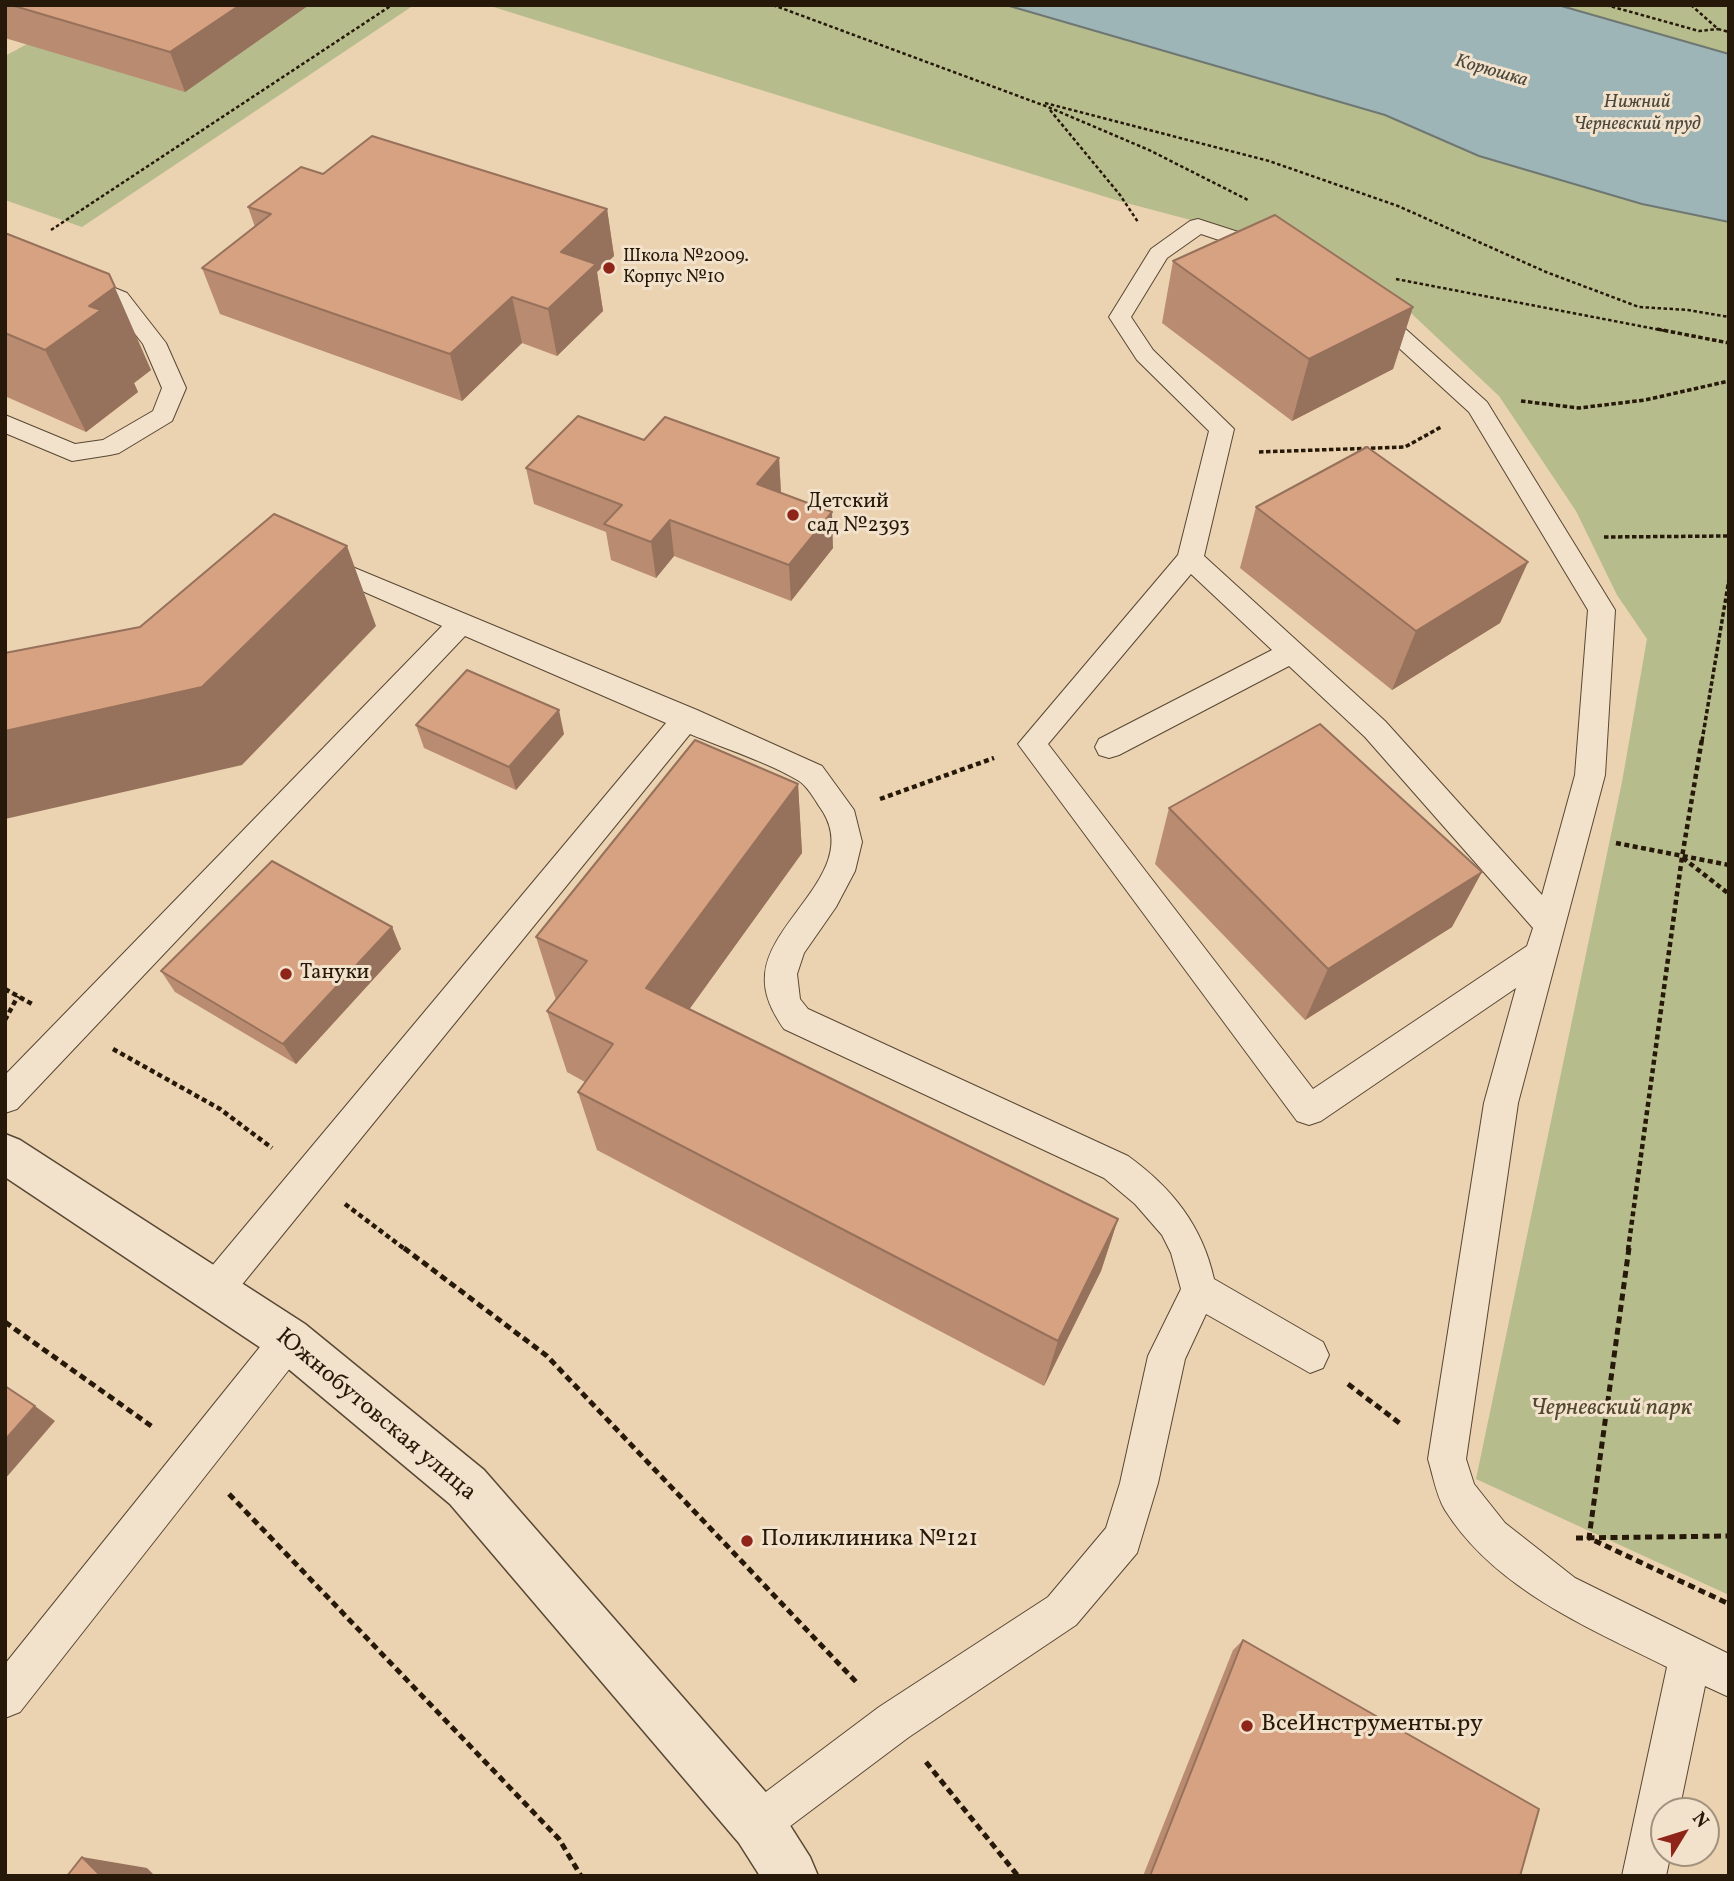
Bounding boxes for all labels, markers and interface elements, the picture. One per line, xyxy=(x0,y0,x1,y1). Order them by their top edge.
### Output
water label: Корюшка xyxy=(1452,51,1530,93)
water label: Нижний Черневский пруд xyxy=(1573,93,1701,137)
place label: Школа №2009. Корпус №10 xyxy=(623,247,749,290)
marker: Школа №2009. Корпус №10 xyxy=(601,260,617,276)
place label: Детский сад №2393 xyxy=(807,490,910,540)
marker: Детский сад №2393 xyxy=(785,507,801,523)
place label: Тануки xyxy=(300,961,369,987)
marker: Тануки xyxy=(278,966,294,982)
street label: Южнобутовская улица xyxy=(269,1324,481,1508)
park label: Черневский парк xyxy=(1530,1396,1692,1424)
place label: Поликлиника №121 xyxy=(761,1527,978,1555)
marker: Поликлиника №121 xyxy=(739,1533,755,1549)
place label: ВсеИнструменты.ру xyxy=(1261,1712,1483,1740)
marker: ВсеИнструменты.ру xyxy=(1239,1718,1255,1734)
north arrow xyxy=(1650,1797,1720,1867)
text: N xyxy=(1685,1807,1714,1834)

